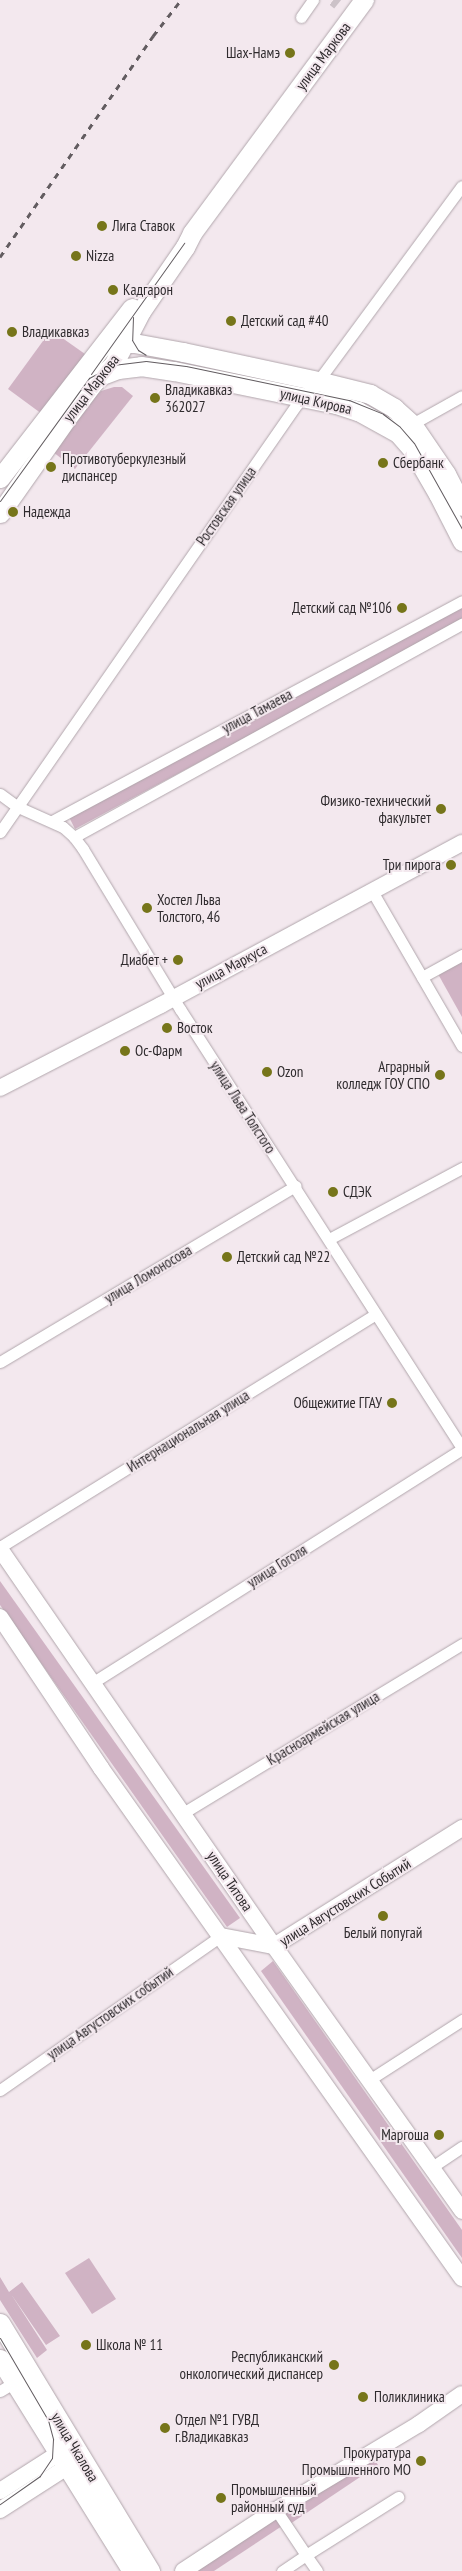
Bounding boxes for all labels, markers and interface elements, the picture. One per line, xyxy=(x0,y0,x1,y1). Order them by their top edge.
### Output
street label: улица Маркова xyxy=(292,19,354,93)
place label: Шах-Намэ xyxy=(226,44,280,62)
marker: Шах-Намэ xyxy=(284,47,296,59)
place label: Лига Ставок xyxy=(112,217,175,235)
marker: Лига Ставок xyxy=(96,220,108,232)
place label: Nizza xyxy=(86,247,114,265)
marker: Nizza xyxy=(70,250,82,262)
place label: Кадгарон xyxy=(123,281,173,299)
marker: Кадгарон xyxy=(107,284,119,296)
place label: Детский сад #40 xyxy=(241,312,329,330)
marker: Детский сад #40 xyxy=(225,315,237,327)
place label: Владикавказ xyxy=(22,323,89,341)
marker: Владикавказ xyxy=(6,326,18,338)
street label: улица Маркова xyxy=(59,351,123,425)
place label: Владикавказ 362027 xyxy=(165,380,232,415)
street label: улица Кирова xyxy=(278,384,354,418)
marker: Владикавказ 362027 xyxy=(149,392,161,404)
place label: Противотуберкулезный диспансер xyxy=(62,449,186,484)
place label: Сбербанк xyxy=(393,454,444,472)
marker: Сбербанк xyxy=(377,457,389,469)
marker: Противотуберкулезный диспансер xyxy=(44,460,58,474)
street label: Ростовская улица xyxy=(192,463,260,549)
place label: Надежда xyxy=(23,503,71,521)
marker: Надежда xyxy=(7,506,19,518)
place label: Детский сад №106 xyxy=(292,599,392,617)
marker: Детский сад №106 xyxy=(396,602,408,614)
street label: улица Тамаева xyxy=(219,685,295,737)
place label: Физико-технический факультет xyxy=(321,791,431,826)
marker: Физико-технический факультет xyxy=(435,803,447,815)
place label: Три пирога xyxy=(383,856,441,874)
marker: Три пирога xyxy=(445,859,457,871)
place label: Хостел Льва Толстого, 46 xyxy=(157,890,221,925)
marker: Хостел Льва Толстого, 46 xyxy=(141,902,153,914)
street label: улица Маркуса xyxy=(192,940,270,992)
place label: Диабет + xyxy=(120,951,168,969)
marker: Диабет + xyxy=(172,954,184,966)
place label: Восток xyxy=(177,1019,213,1037)
marker: Восток xyxy=(161,1022,173,1034)
place label: Ос-Фарм xyxy=(135,1042,182,1060)
marker: Ос-Фарм xyxy=(119,1045,131,1057)
street label: улица Льва Толстого xyxy=(206,1057,280,1157)
place label: Аграрный колледж ГОУ СПО xyxy=(336,1057,430,1092)
place label: Ozon xyxy=(277,1063,303,1081)
marker: Ozon xyxy=(261,1066,273,1078)
marker: Аграрный колледж ГОУ СПО xyxy=(434,1069,446,1081)
place label: СДЭК xyxy=(343,1183,372,1201)
marker: СДЭК xyxy=(327,1186,339,1198)
street label: улица Ломоносова xyxy=(101,1241,195,1307)
place label: Детский сад №22 xyxy=(237,1248,330,1266)
marker: Детский сад №22 xyxy=(221,1251,233,1263)
street label: Интернациональная улица xyxy=(124,1386,252,1476)
place label: Общежитие ГГАУ xyxy=(294,1394,382,1412)
marker: Общежитие ГГАУ xyxy=(386,1397,398,1409)
street label: улица Гоголя xyxy=(244,1541,310,1591)
street label: Красноармейская улица xyxy=(263,1687,383,1769)
street label: улица Титова xyxy=(203,1847,257,1915)
street label: улица Августовских Событий xyxy=(276,1854,414,1950)
marker: Белый попугай xyxy=(377,1910,389,1922)
place label: Белый попугай xyxy=(344,1924,422,1942)
street label: улица Августовских событий xyxy=(43,1962,177,2064)
place label: Маргоша xyxy=(381,2126,429,2144)
marker: Маргоша xyxy=(433,2129,445,2141)
place label: Школа № 11 xyxy=(96,2336,163,2354)
marker: Школа № 11 xyxy=(80,2339,92,2351)
place label: Республиканский онкологический диспансер xyxy=(179,2347,323,2382)
marker: Республиканский онкологический диспансер xyxy=(327,2358,341,2372)
place label: Поликлиника xyxy=(374,2388,445,2406)
marker: Поликлиника xyxy=(356,2390,370,2404)
street label: улица Чкалова xyxy=(47,2409,103,2485)
place label: Отдел №1 ГУВД г.Владикавказ xyxy=(175,2410,259,2445)
marker: Отдел №1 ГУВД г.Владикавказ xyxy=(159,2422,171,2434)
place label: Прокуратура Промышленного МО xyxy=(302,2443,411,2478)
marker: Прокуратура Промышленного МО xyxy=(415,2455,427,2467)
place label: Промышленный районный суд xyxy=(231,2480,317,2515)
marker: Промышленный районный суд xyxy=(215,2492,227,2504)

